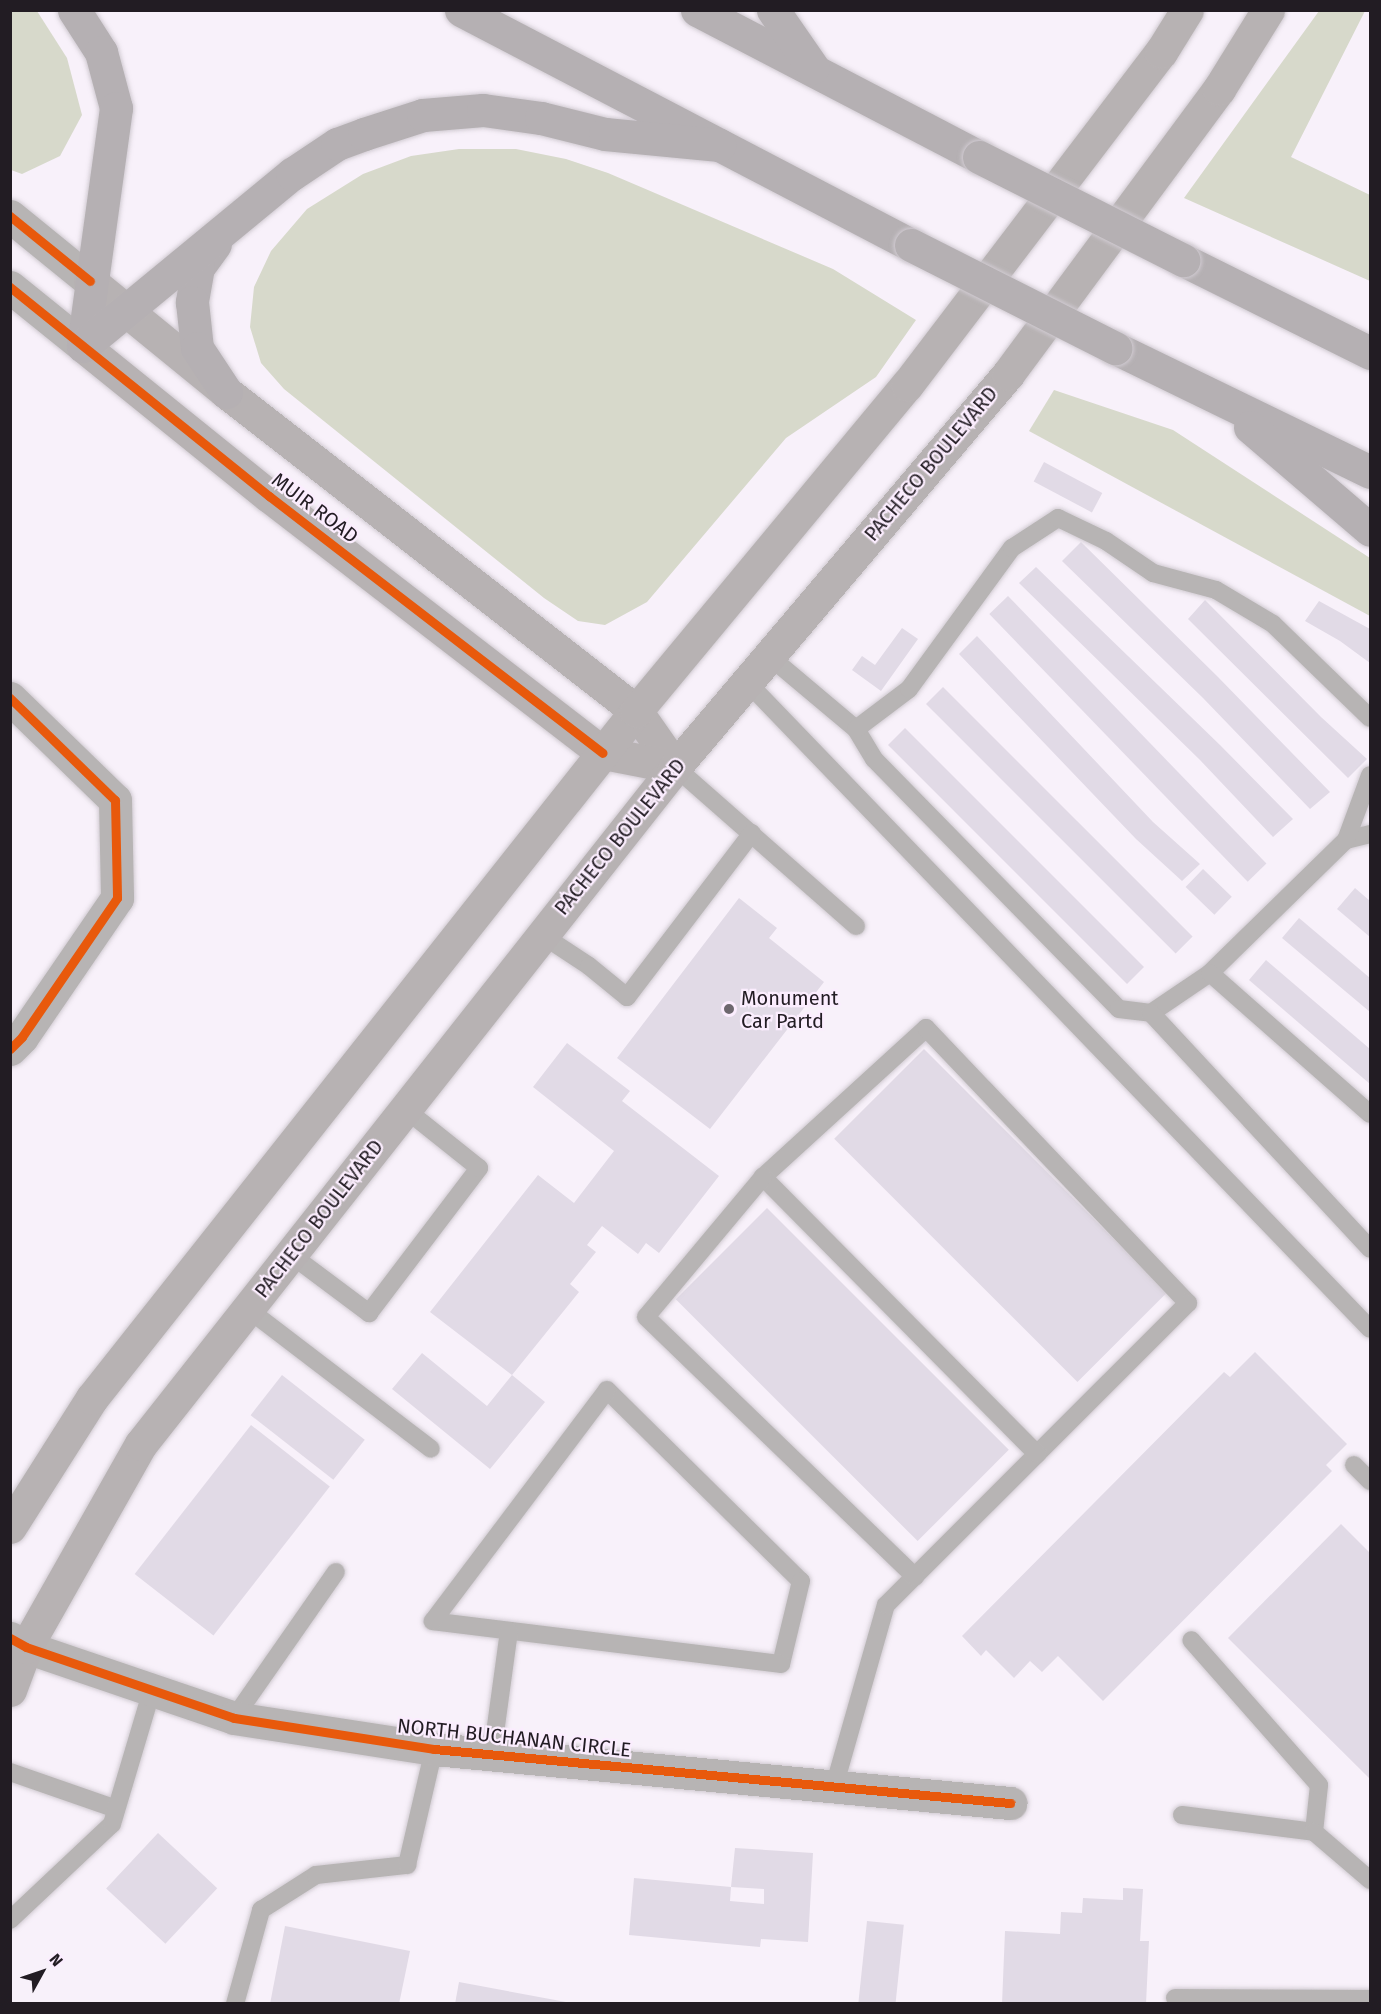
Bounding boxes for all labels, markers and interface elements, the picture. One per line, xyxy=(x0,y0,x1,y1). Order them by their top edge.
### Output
street label: PACHECO BOULEVARD xyxy=(859,382,1003,546)
street label: MUIR ROAD xyxy=(267,468,363,548)
street label: PACHECO BOULEVARD xyxy=(550,754,690,920)
place label: Monument Car Partd xyxy=(741,986,839,1033)
marker: Monument Car Partd xyxy=(722,1002,736,1016)
street label: PACHECO BOULEVARD xyxy=(250,1135,388,1303)
street label: NORTH BUCHANAN CIRCLE xyxy=(396,1714,632,1762)
north arrow xyxy=(12,1942,72,2002)
text: N xyxy=(45,1950,67,1970)

